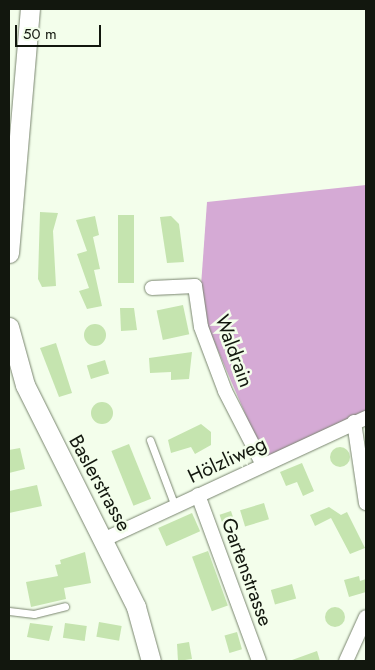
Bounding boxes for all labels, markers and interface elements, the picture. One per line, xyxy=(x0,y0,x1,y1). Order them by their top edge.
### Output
scale bar xyxy=(18,15,104,47)
text: 50 m xyxy=(23,23,57,45)
street label: Waldrain xyxy=(210,311,258,391)
street label: Baslerstrasse xyxy=(64,431,136,535)
street label: Hölzliweg xyxy=(184,431,270,489)
street label: Gartenstrasse xyxy=(216,515,278,629)

